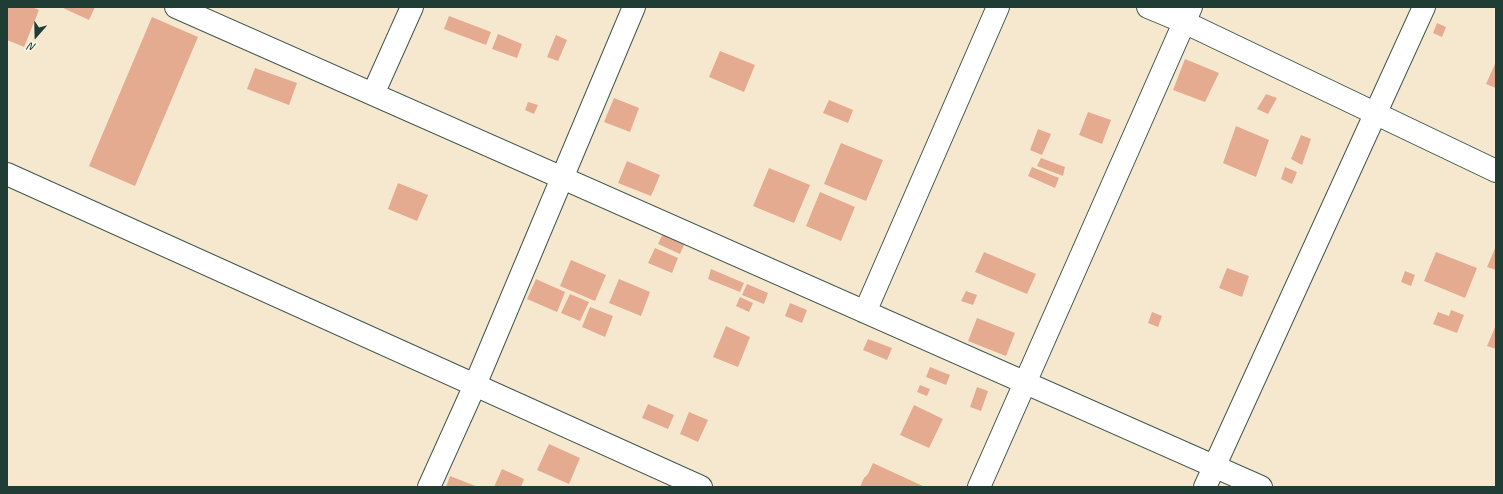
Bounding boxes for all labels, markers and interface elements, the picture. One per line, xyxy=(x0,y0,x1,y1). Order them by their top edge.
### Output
north arrow xyxy=(16,16,56,56)
text: N xyxy=(26,40,37,55)

